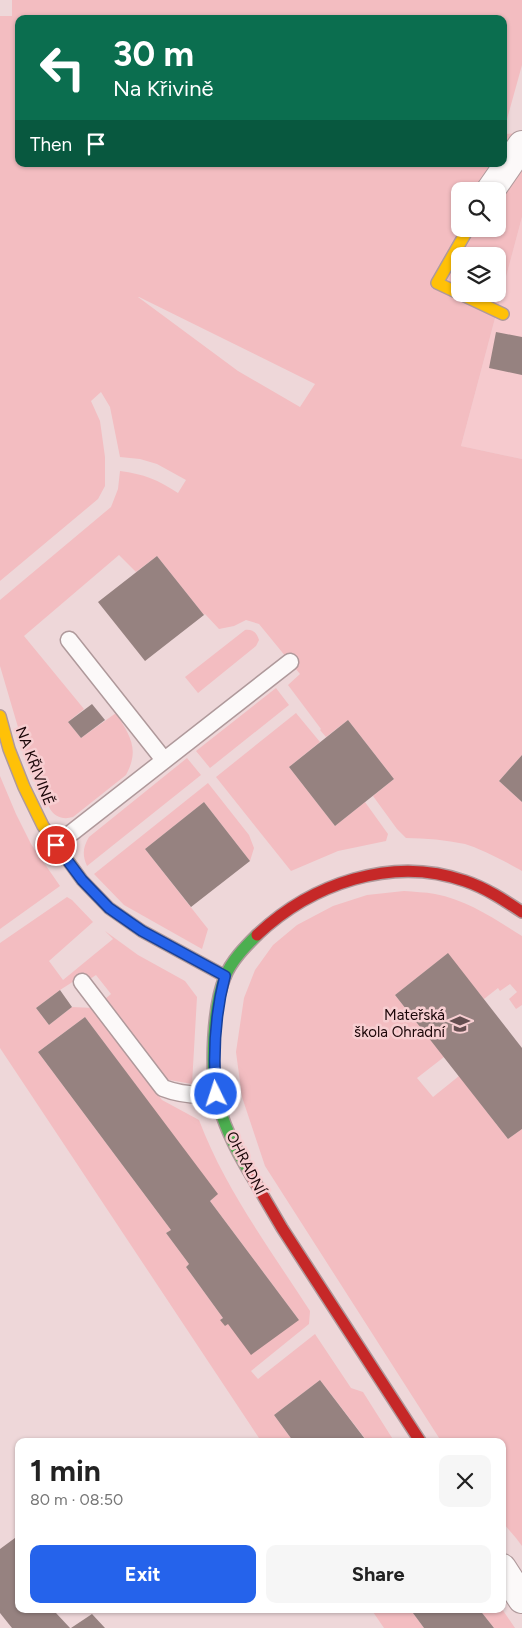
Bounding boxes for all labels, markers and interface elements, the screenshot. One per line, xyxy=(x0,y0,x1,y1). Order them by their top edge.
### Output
text: 30 m xyxy=(113,33,194,75)
icon: left xyxy=(30,35,95,100)
text: Na Křivině xyxy=(113,75,213,102)
icon: arrive xyxy=(82,130,110,158)
text: Then xyxy=(30,133,72,156)
map controls xyxy=(451,182,506,302)
button: search xyxy=(451,182,506,237)
button: layers xyxy=(451,247,506,302)
street label: NA KŘIVINĚ xyxy=(12,724,58,808)
pin xyxy=(35,824,77,866)
icon: arrive xyxy=(42,831,70,859)
place label: Mateřská škola Ohradní xyxy=(354,1006,447,1041)
school or university icon: Mateřská škola Ohradní xyxy=(449,1013,471,1035)
position arrow xyxy=(189,1067,241,1119)
street label: OHRADNÍ xyxy=(222,1128,270,1198)
text: 1 min xyxy=(30,1452,101,1489)
button: close xyxy=(439,1455,491,1507)
text: 80 m · 08:50 xyxy=(30,1490,123,1509)
button: Exit xyxy=(30,1545,256,1603)
button: Share xyxy=(266,1545,491,1603)

